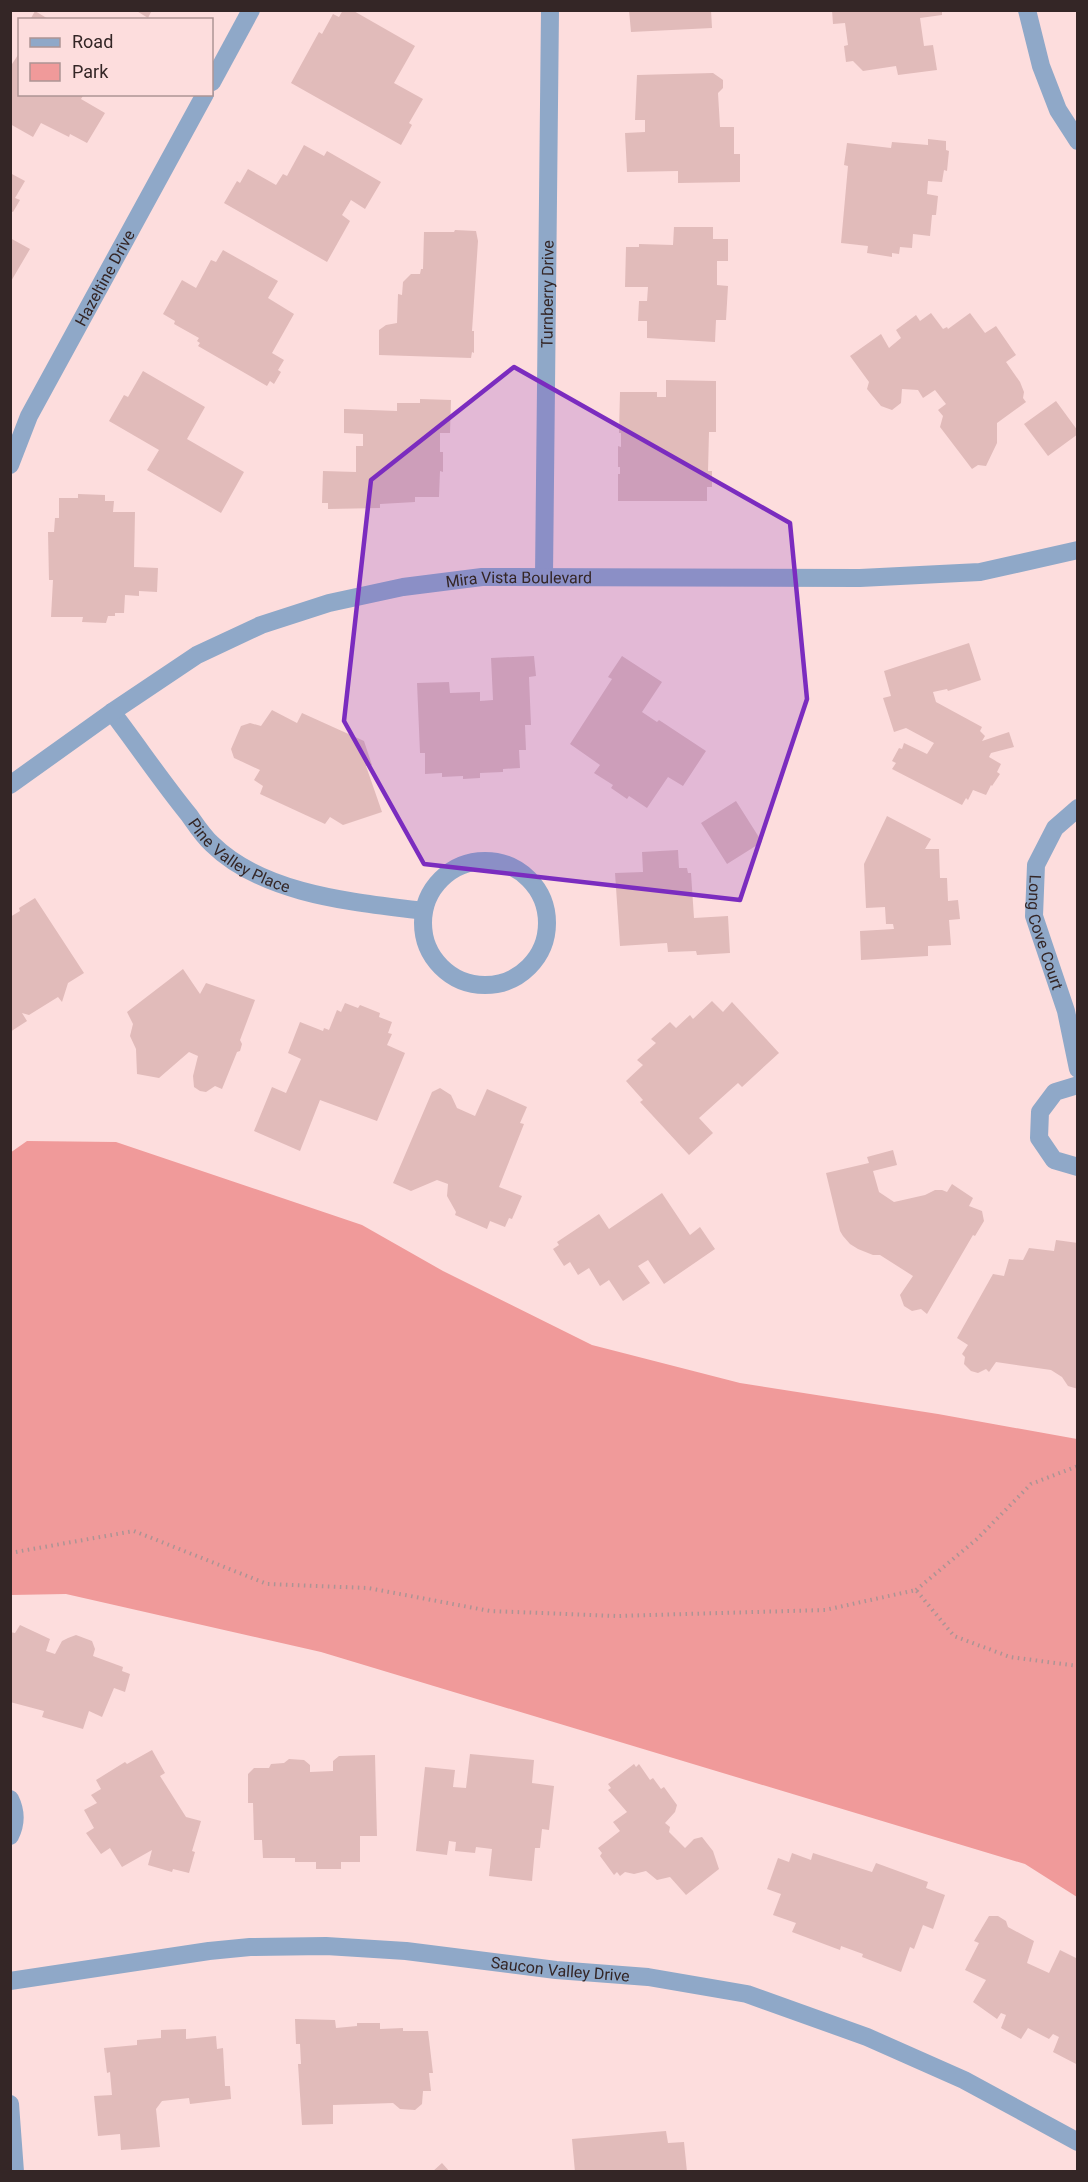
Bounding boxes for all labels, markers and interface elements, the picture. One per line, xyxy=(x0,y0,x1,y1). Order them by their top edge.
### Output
legend xyxy=(18,18,213,96)
text: Road xyxy=(72,31,113,52)
text: Park xyxy=(72,61,109,82)
street label: Hazeltine Drive xyxy=(71,227,139,329)
street label: Turnberry Drive xyxy=(537,240,558,348)
street label: Mira Vista Boulevard xyxy=(445,568,592,592)
street label: Pine Valley Place xyxy=(184,815,293,897)
street label: Long Cove Court xyxy=(1024,874,1067,992)
street label: Saucon Valley Drive xyxy=(490,1953,630,1986)

